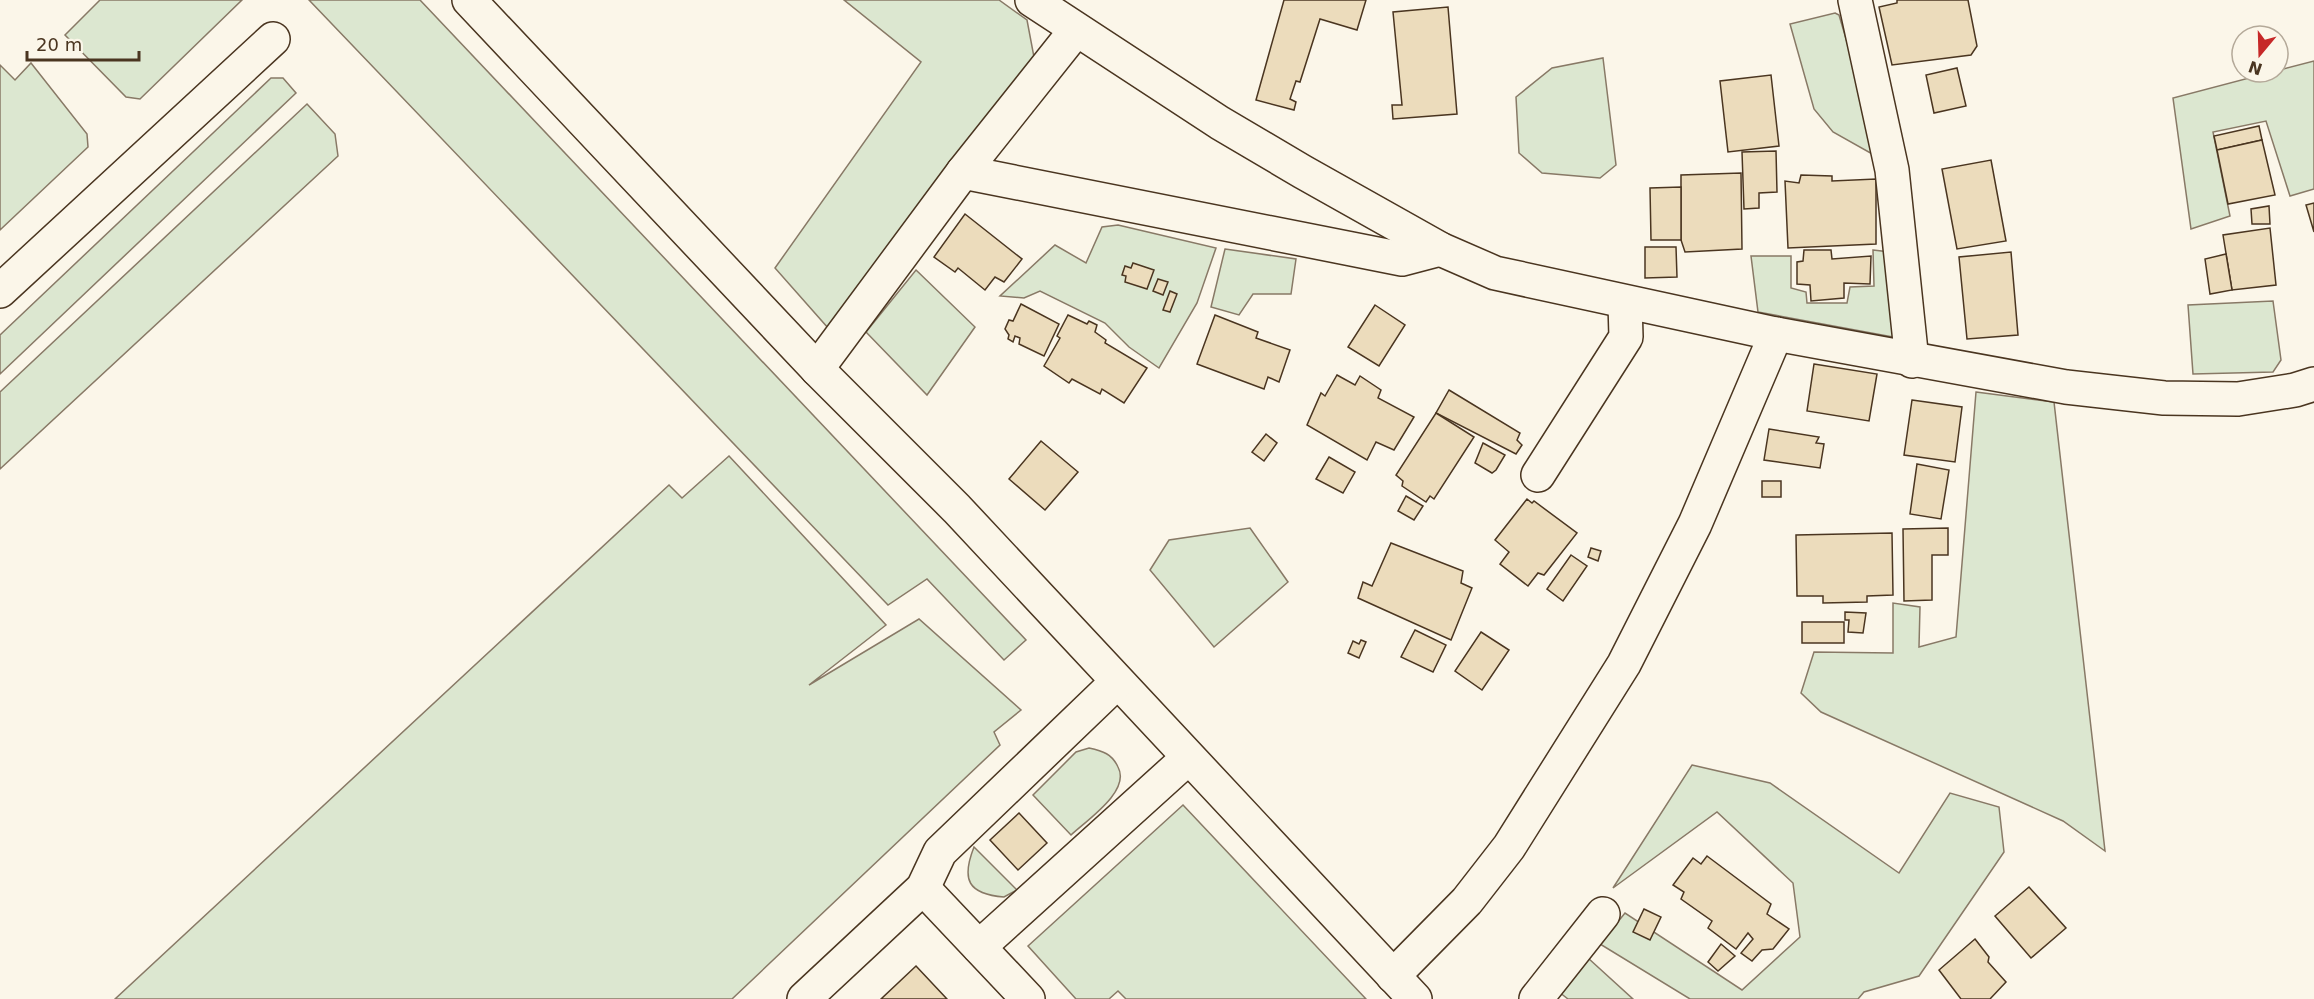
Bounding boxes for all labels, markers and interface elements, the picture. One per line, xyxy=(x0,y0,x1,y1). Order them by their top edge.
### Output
scale bar xyxy=(27,24,140,62)
north arrow xyxy=(2230,24,2290,84)
text: 20 m xyxy=(36,34,82,55)
text: N xyxy=(2246,57,2265,79)

